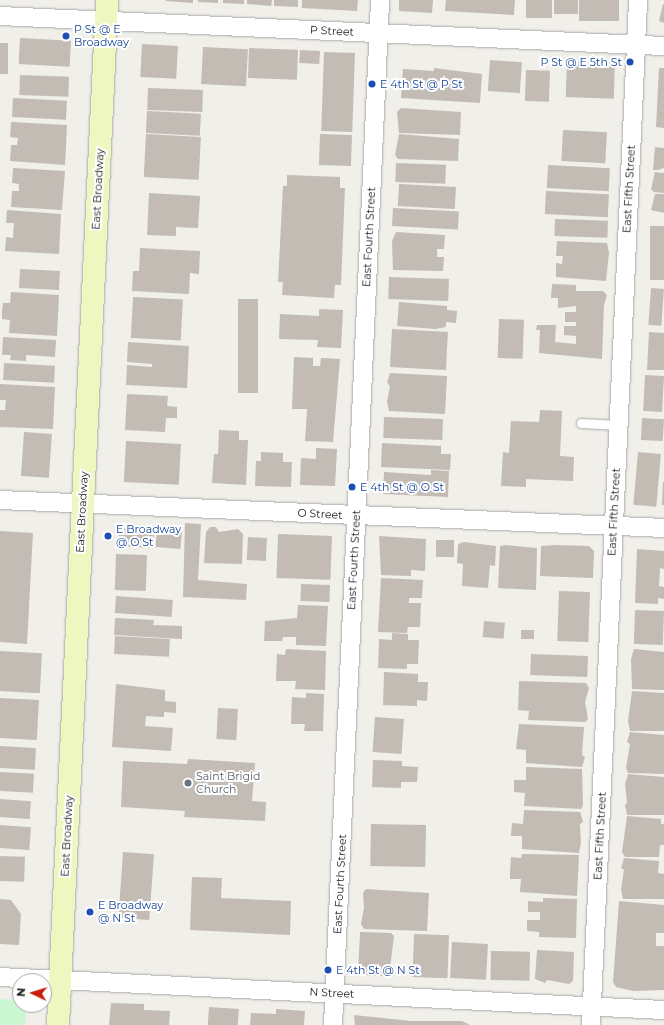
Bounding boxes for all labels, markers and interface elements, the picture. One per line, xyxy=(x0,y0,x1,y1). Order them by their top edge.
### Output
place label: P St @ E Broadway xyxy=(74,23,129,49)
street label: P Street xyxy=(310,23,354,39)
marker: P St @ E Broadway xyxy=(61,31,71,41)
place label: P St @ E 5th St xyxy=(540,55,622,69)
marker: P St @ E 5th St xyxy=(625,57,635,67)
place label: E 4th St @ P St xyxy=(380,77,463,91)
marker: E 4th St @ P St xyxy=(367,79,377,89)
street label: East Fifth Street xyxy=(620,145,638,233)
street label: East Broadway xyxy=(89,148,107,230)
street label: East Fourth Street xyxy=(360,187,378,287)
street label: East Fifth Street xyxy=(605,468,623,556)
street label: East Broadway xyxy=(73,471,91,553)
place label: E 4th St @ O St xyxy=(360,480,444,494)
marker: E 4th St @ O St xyxy=(347,482,357,492)
street label: O Street xyxy=(297,506,343,522)
street label: East Fourth Street xyxy=(345,510,363,610)
place label: E Broadway @ O St xyxy=(116,523,181,549)
marker: E Broadway @ O St xyxy=(103,531,113,541)
place label: Saint Brigid Church xyxy=(196,770,261,796)
marker: Saint Brigid Church xyxy=(183,778,193,788)
street label: East Fifth Street xyxy=(591,792,609,880)
street label: East Broadway xyxy=(58,795,76,877)
street label: East Fourth Street xyxy=(331,834,349,934)
place label: E Broadway @ N St xyxy=(98,899,163,925)
marker: E Broadway @ N St xyxy=(85,907,95,917)
place label: E 4th St @ N St xyxy=(336,963,420,977)
marker: E 4th St @ N St xyxy=(323,965,333,975)
north arrow xyxy=(12,973,52,1013)
street label: N Street xyxy=(309,985,355,1001)
text: N xyxy=(14,987,28,997)

